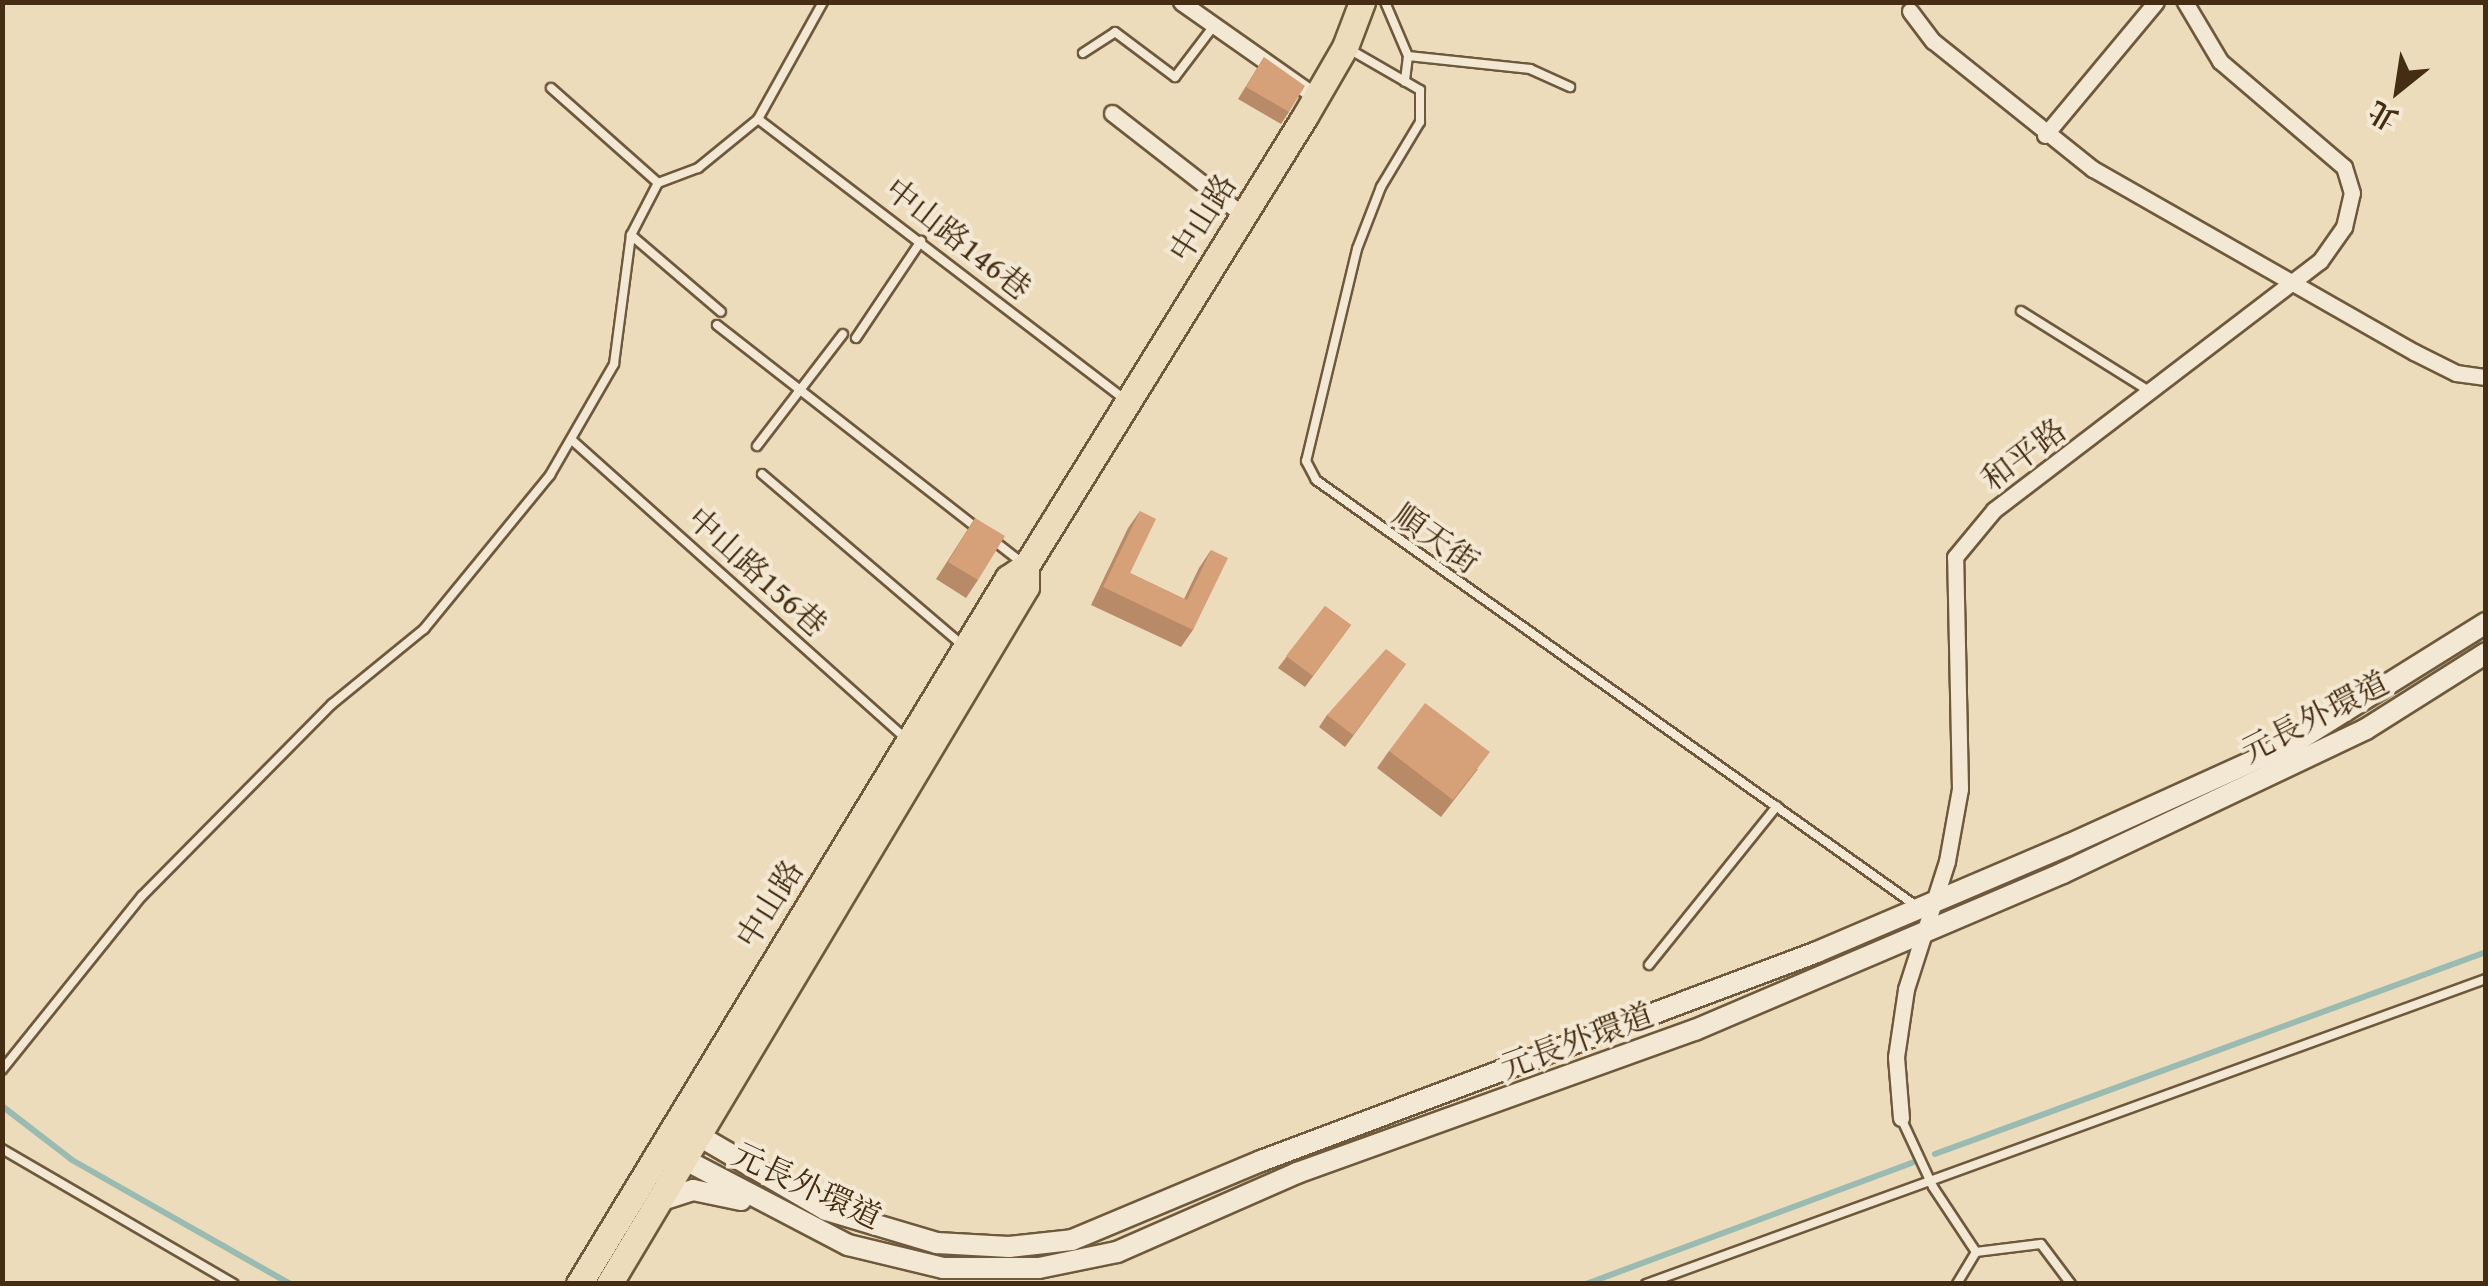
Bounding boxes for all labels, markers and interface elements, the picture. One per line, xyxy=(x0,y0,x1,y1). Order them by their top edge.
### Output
north arrow xyxy=(2348,40,2448,140)
text: 北 xyxy=(2360,92,2405,141)
street label: 中山路 xyxy=(1161,167,1245,269)
street label: 中山路146巷 xyxy=(878,170,1038,308)
street label: 和平路 xyxy=(1974,411,2074,499)
street label: 順天街 xyxy=(1386,496,1486,582)
street label: 中山路156巷 xyxy=(679,499,835,645)
street label: 元長外環道 xyxy=(2235,664,2395,770)
street label: 中山路 xyxy=(728,853,812,955)
street label: 元長外環道 xyxy=(1495,996,1659,1086)
street label: 元長外環道 xyxy=(726,1135,888,1237)

